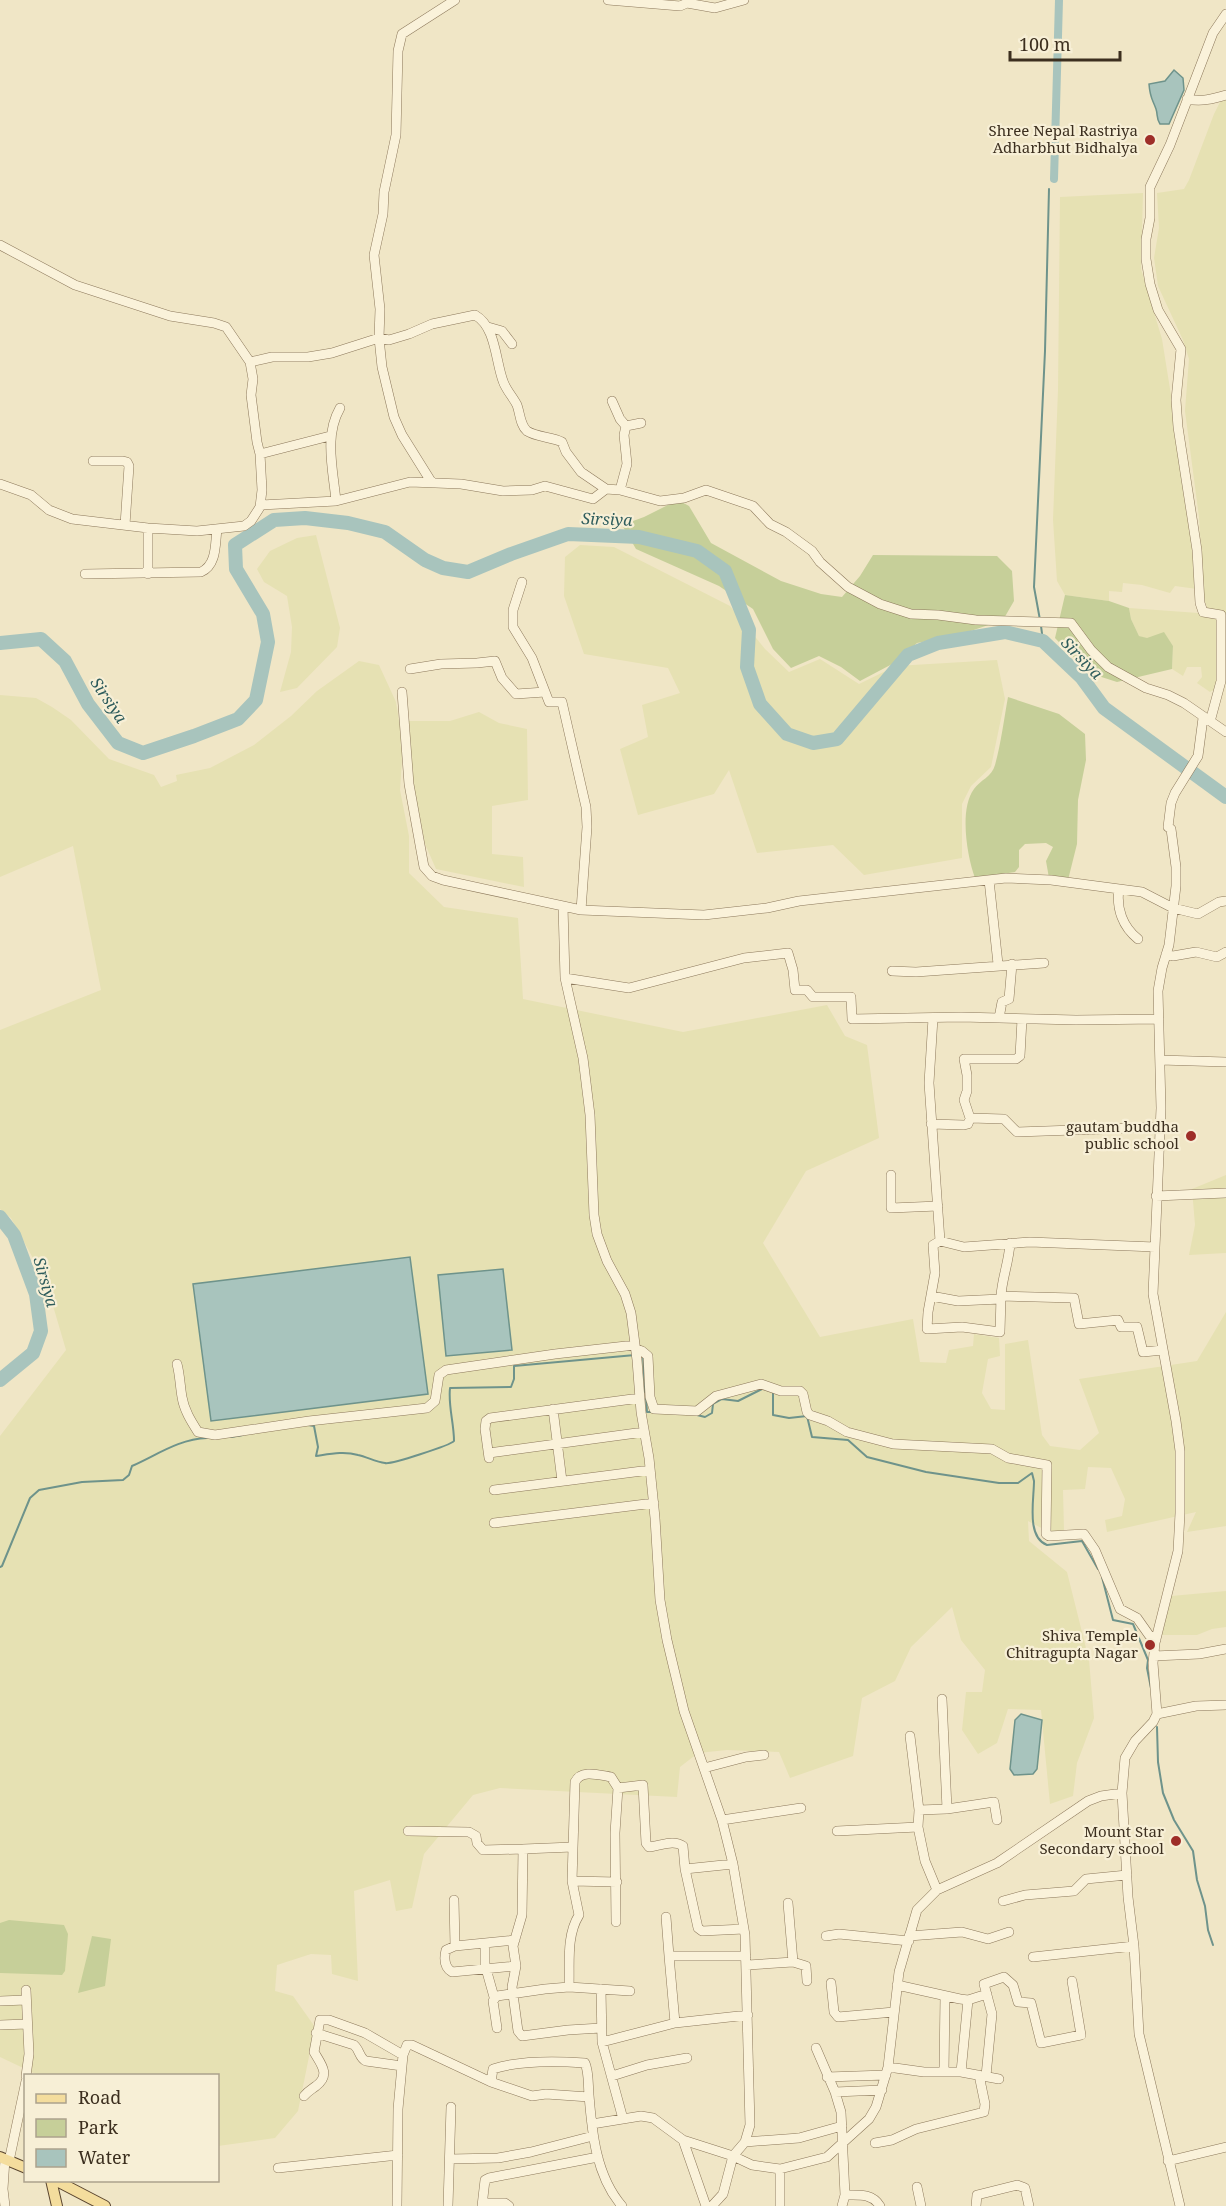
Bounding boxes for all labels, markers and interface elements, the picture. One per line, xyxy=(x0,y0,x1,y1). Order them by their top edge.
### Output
scale bar xyxy=(1010,24,1120,62)
text: 100 m xyxy=(1019,32,1071,56)
place label: Shree Nepal Rastriya Adharbhut Bidhalya xyxy=(989,120,1138,157)
marker: Shree Nepal Rastriya Adharbhut Bidhalya xyxy=(1143,133,1157,147)
water label: Sirsiya xyxy=(581,507,634,531)
water label: Sirsiya xyxy=(1056,632,1108,685)
water label: Sirsiya xyxy=(86,673,133,728)
place label: gautam buddha public school xyxy=(1066,1116,1179,1153)
marker: gautam buddha public school xyxy=(1184,1129,1198,1143)
water label: Sirsiya xyxy=(28,1254,64,1310)
place label: Shiva Temple Chitragupta Nagar xyxy=(1006,1625,1138,1662)
marker: Shiva Temple Chitragupta Nagar xyxy=(1143,1638,1157,1652)
place label: Mount Star Secondary school xyxy=(1039,1821,1164,1858)
marker: Mount Star Secondary school xyxy=(1169,1834,1183,1848)
legend xyxy=(24,2074,219,2182)
text: Road xyxy=(78,2085,121,2109)
text: Park xyxy=(78,2115,118,2139)
text: Water xyxy=(78,2145,131,2169)

